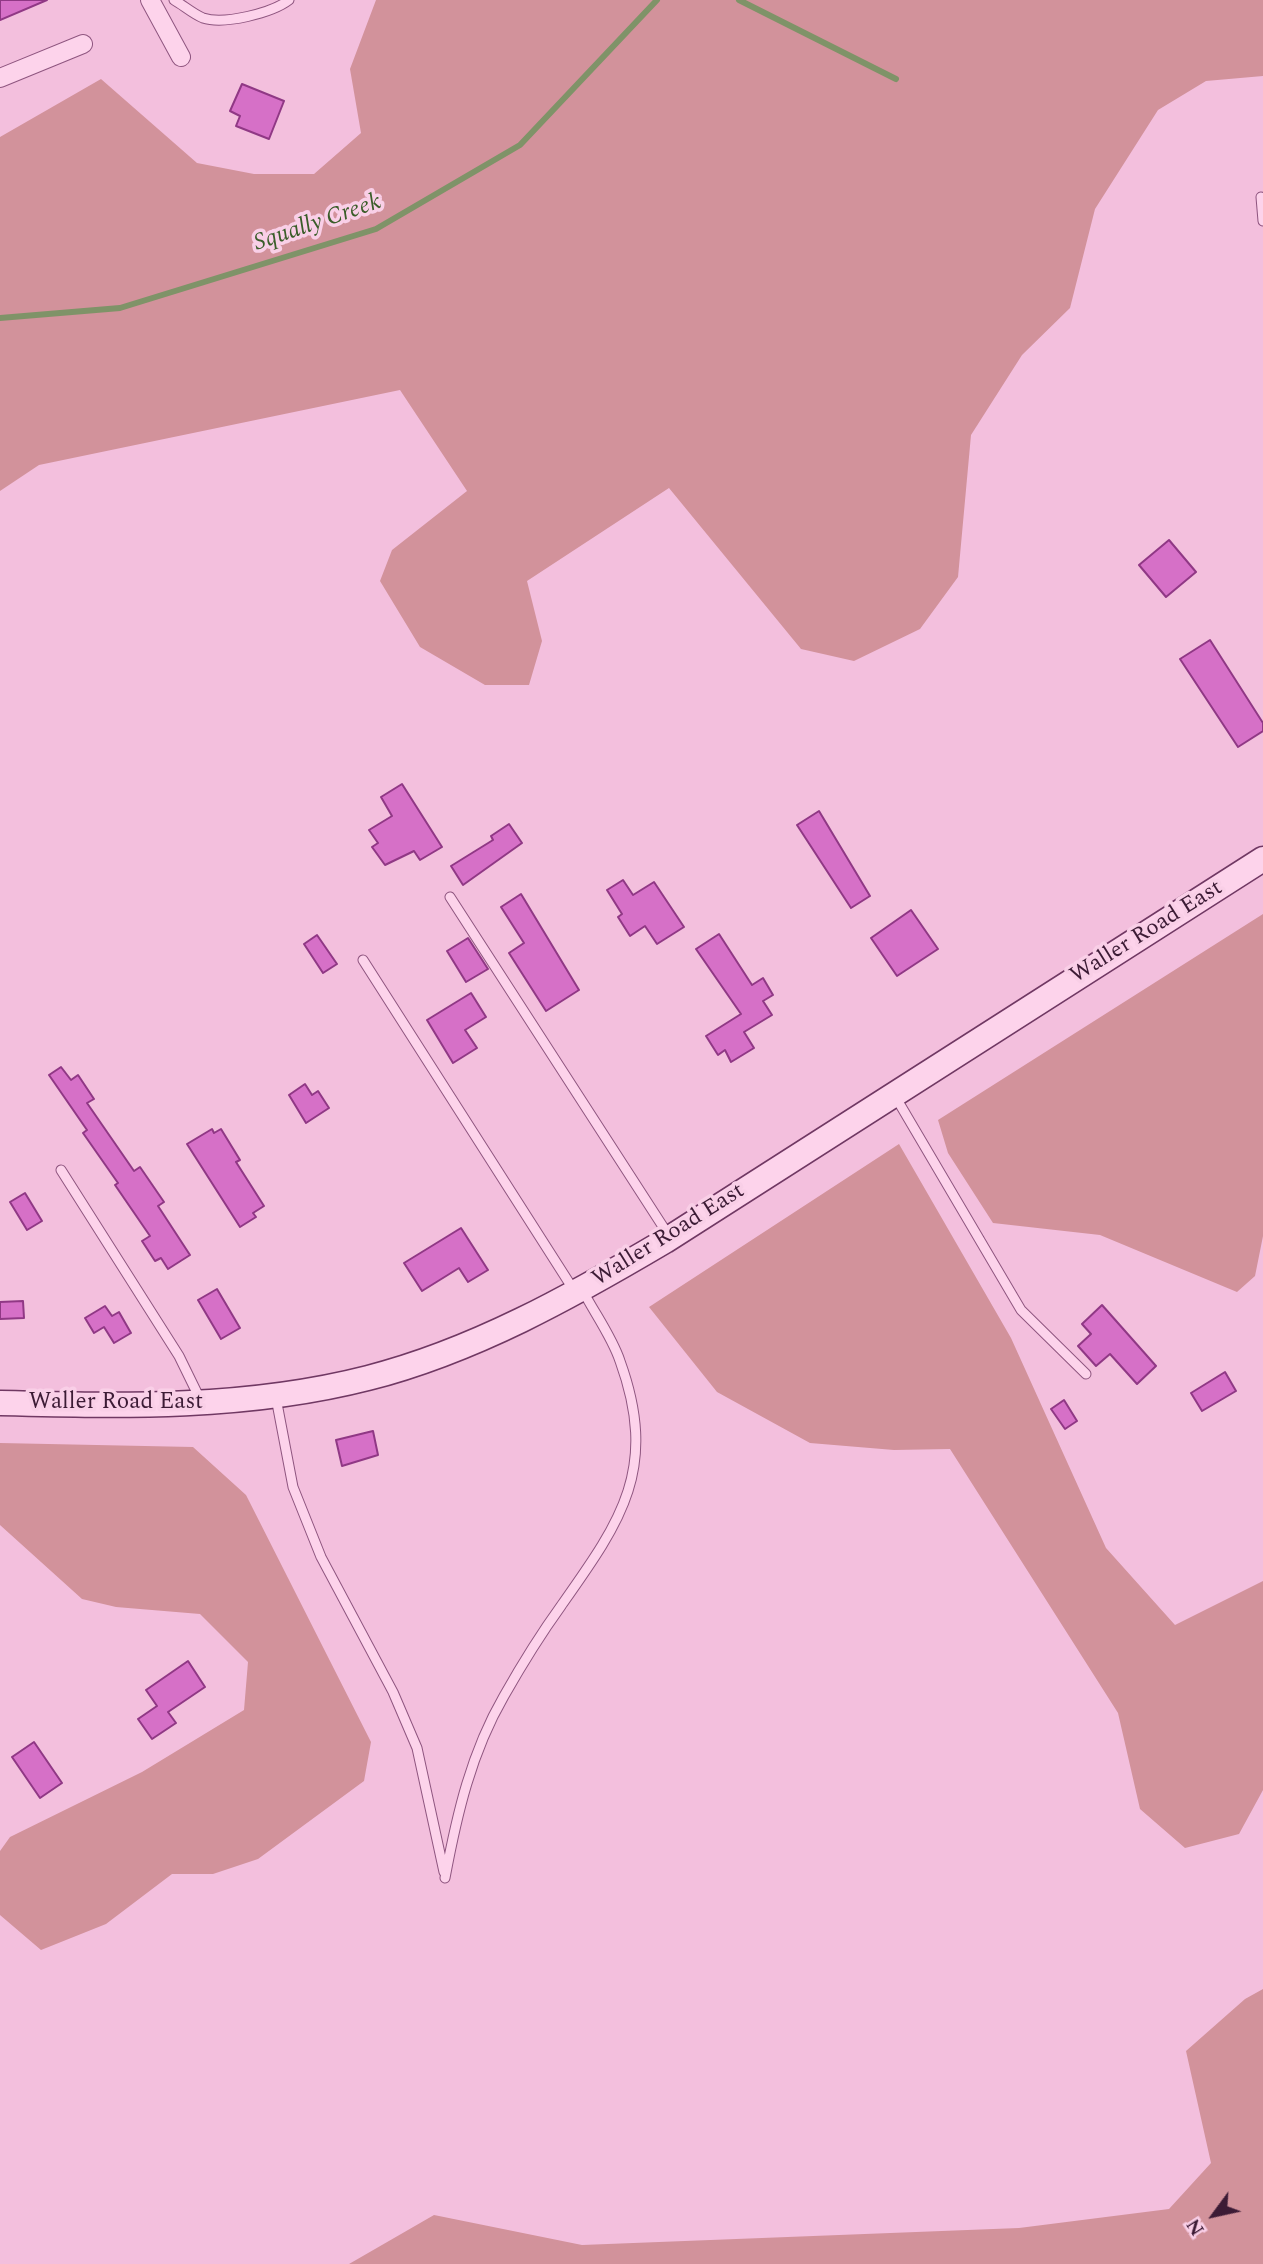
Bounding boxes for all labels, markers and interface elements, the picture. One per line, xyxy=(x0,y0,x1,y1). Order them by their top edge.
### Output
water label: Squally Creek xyxy=(251,189,385,259)
street label: Waller Road East xyxy=(1066,875,1228,991)
street label: Waller Road East xyxy=(588,1178,750,1294)
street label: Waller Road East xyxy=(29,1389,203,1417)
north arrow xyxy=(1179,2180,1249,2250)
text: N xyxy=(1180,2212,1212,2241)

